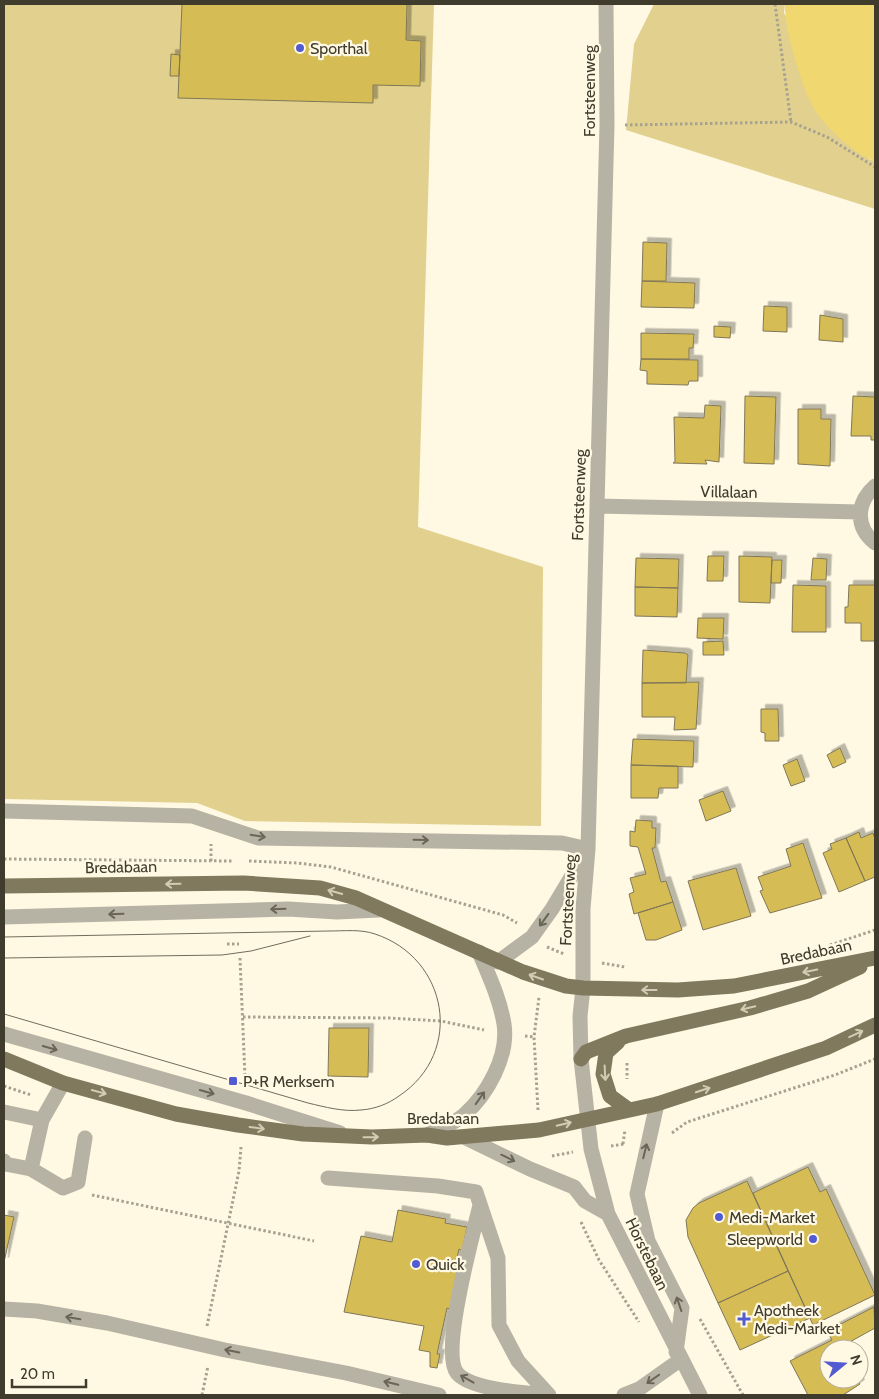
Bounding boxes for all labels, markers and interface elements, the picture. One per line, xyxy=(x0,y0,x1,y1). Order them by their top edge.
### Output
place label: Sporthal xyxy=(310,39,368,58)
marker: Sporthal xyxy=(294,42,306,54)
street label: Fortsteenweg xyxy=(580,44,599,137)
street label: Fortsteenweg xyxy=(568,448,590,541)
street label: Villalaan xyxy=(700,482,758,502)
one-way arrow xyxy=(250,832,266,842)
one-way arrow xyxy=(412,835,428,845)
street label: Fortsteenweg xyxy=(556,853,580,946)
street label: Bredabaan xyxy=(85,857,157,877)
one-way arrow xyxy=(165,879,182,889)
one-way arrow xyxy=(327,886,343,896)
one-way arrow xyxy=(270,905,286,914)
one-way arrow xyxy=(108,909,124,919)
one-way arrow xyxy=(539,913,549,927)
street label: Bredabaan xyxy=(779,935,853,969)
one-way arrow xyxy=(803,967,819,977)
one-way arrow xyxy=(528,971,544,981)
one-way arrow xyxy=(642,985,658,995)
one-way arrow xyxy=(740,1004,756,1013)
one-way arrow xyxy=(848,1029,863,1039)
one-way arrow xyxy=(42,1043,58,1053)
one-way arrow xyxy=(600,1065,609,1081)
place label: P+R Merksem xyxy=(243,1072,335,1091)
marker: P+R Merksem xyxy=(227,1075,239,1087)
one-way arrow xyxy=(695,1084,711,1094)
one-way arrow xyxy=(91,1088,107,1098)
one-way arrow xyxy=(198,1088,214,1097)
one-way arrow xyxy=(475,1091,485,1105)
street label: Bredabaan xyxy=(407,1109,479,1128)
one-way arrow xyxy=(556,1119,572,1128)
one-way arrow xyxy=(249,1123,265,1133)
one-way arrow xyxy=(362,1132,378,1142)
one-way arrow xyxy=(641,1144,651,1160)
one-way arrow xyxy=(500,1154,515,1164)
place label: Medi-Market xyxy=(729,1208,816,1227)
marker: Medi-Market xyxy=(713,1211,725,1223)
street label: Horstebaan xyxy=(621,1215,673,1293)
place label: Sleepworld xyxy=(727,1230,803,1249)
marker: Sleepworld xyxy=(807,1233,819,1245)
place label: Quick xyxy=(426,1255,465,1274)
marker: Quick xyxy=(410,1258,422,1270)
one-way arrow xyxy=(674,1297,683,1312)
place label: Apotheek Medi-Market xyxy=(754,1301,841,1338)
one-way arrow xyxy=(65,1313,81,1323)
marker: Apotheek Medi-Market xyxy=(738,1313,750,1325)
north arrow xyxy=(819,1339,869,1389)
one-way arrow xyxy=(225,1346,241,1355)
text: N xyxy=(846,1352,866,1367)
scale bar xyxy=(12,1356,86,1388)
text: 20 m xyxy=(20,1365,55,1383)
one-way arrow xyxy=(460,1374,475,1384)
one-way arrow xyxy=(646,1374,660,1384)
one-way arrow xyxy=(384,1378,400,1388)

